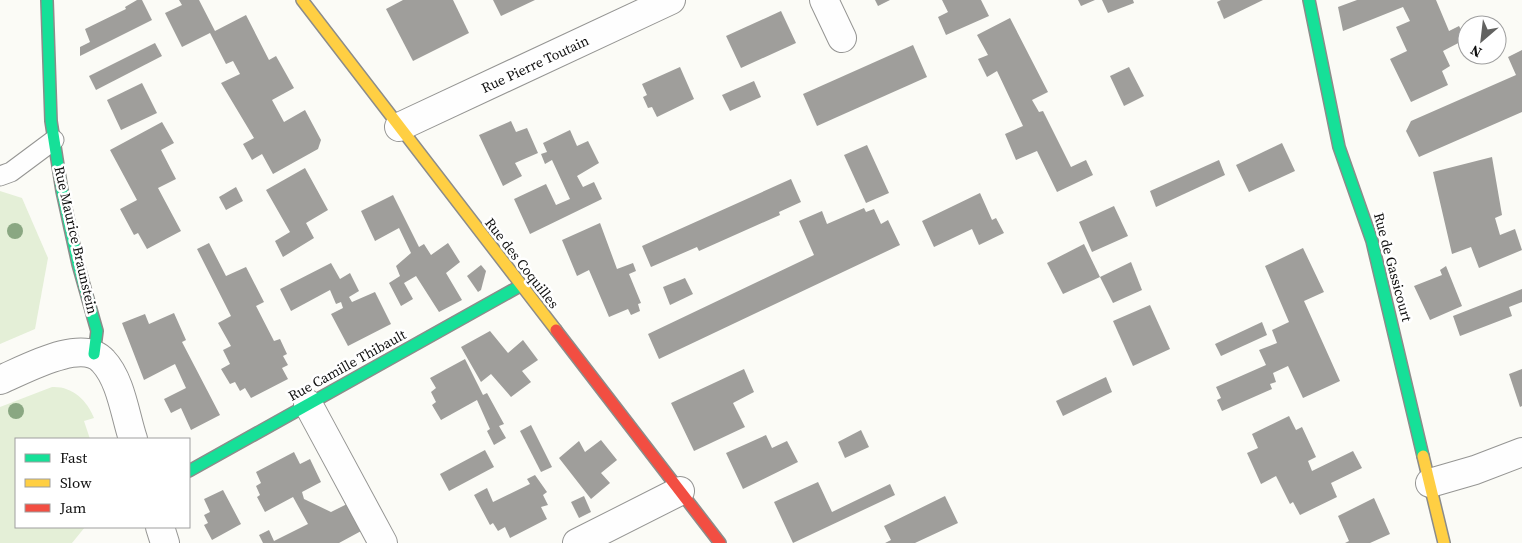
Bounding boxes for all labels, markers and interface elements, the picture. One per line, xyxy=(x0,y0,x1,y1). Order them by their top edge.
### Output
north arrow xyxy=(1457,15,1507,65)
street label: Rue Pierre Toutain xyxy=(478,30,592,98)
text: N xyxy=(1467,40,1485,63)
street label: Rue Maurice Braunstein xyxy=(49,164,103,316)
street label: Rue de Gassicourt xyxy=(1369,210,1417,324)
street label: Rue des Coquilles xyxy=(480,213,564,313)
street label: Rue Camille Thibault xyxy=(285,324,410,406)
legend xyxy=(15,438,190,528)
text: Fast xyxy=(60,447,87,468)
text: Slow xyxy=(60,472,92,493)
text: Jam xyxy=(59,497,87,518)

